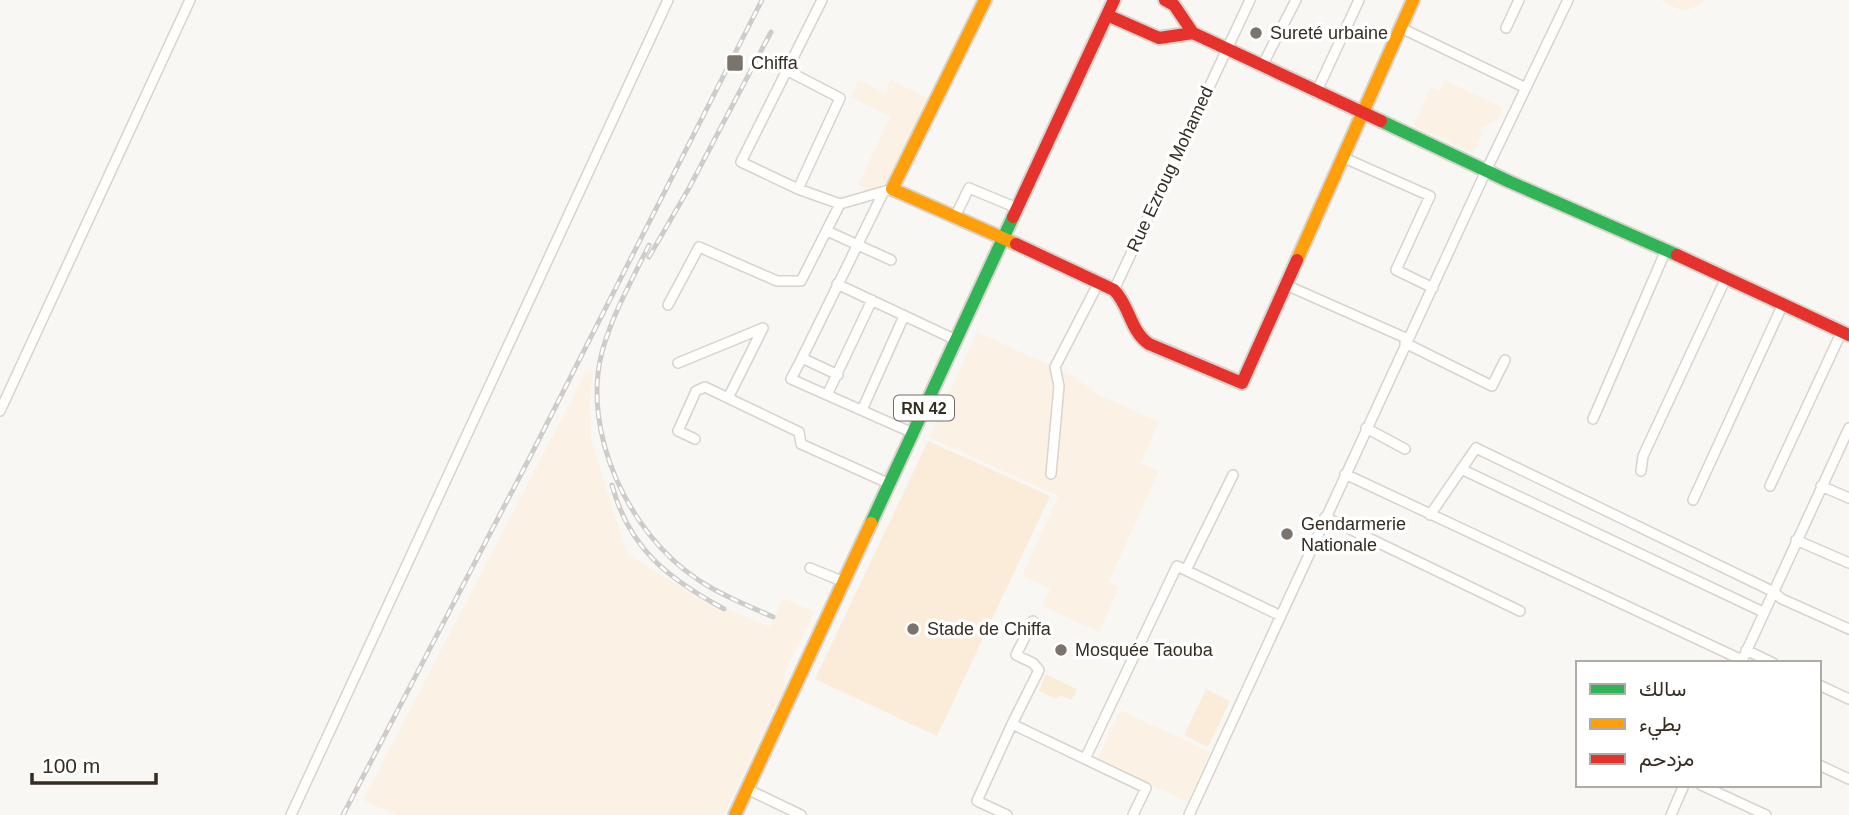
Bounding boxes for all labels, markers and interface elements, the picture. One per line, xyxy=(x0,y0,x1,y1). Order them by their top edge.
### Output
place label: Sureté urbaine xyxy=(1270,23,1388,43)
marker: Sureté urbaine xyxy=(1248,25,1264,41)
marker: Chiffa xyxy=(725,53,745,73)
place label: Chiffa xyxy=(751,53,799,73)
street label: Rue Ezroug Mohamed xyxy=(1123,83,1217,255)
road number: RN 42 xyxy=(894,396,954,420)
place label: Gendarmerie Nationale xyxy=(1301,514,1406,555)
marker: Gendarmerie Nationale xyxy=(1279,526,1295,542)
place label: Stade de Chiffa xyxy=(927,619,1052,639)
marker: Stade de Chiffa xyxy=(905,621,921,637)
place label: Mosquée Taouba xyxy=(1075,640,1214,660)
marker: Mosquée Taouba xyxy=(1053,642,1069,658)
legend xyxy=(1576,661,1821,787)
text: سالك xyxy=(1639,677,1686,700)
text: بطيء xyxy=(1639,712,1682,741)
scale bar xyxy=(32,742,156,786)
text: مزدحم xyxy=(1639,747,1694,773)
text: 100 m xyxy=(42,754,100,777)

